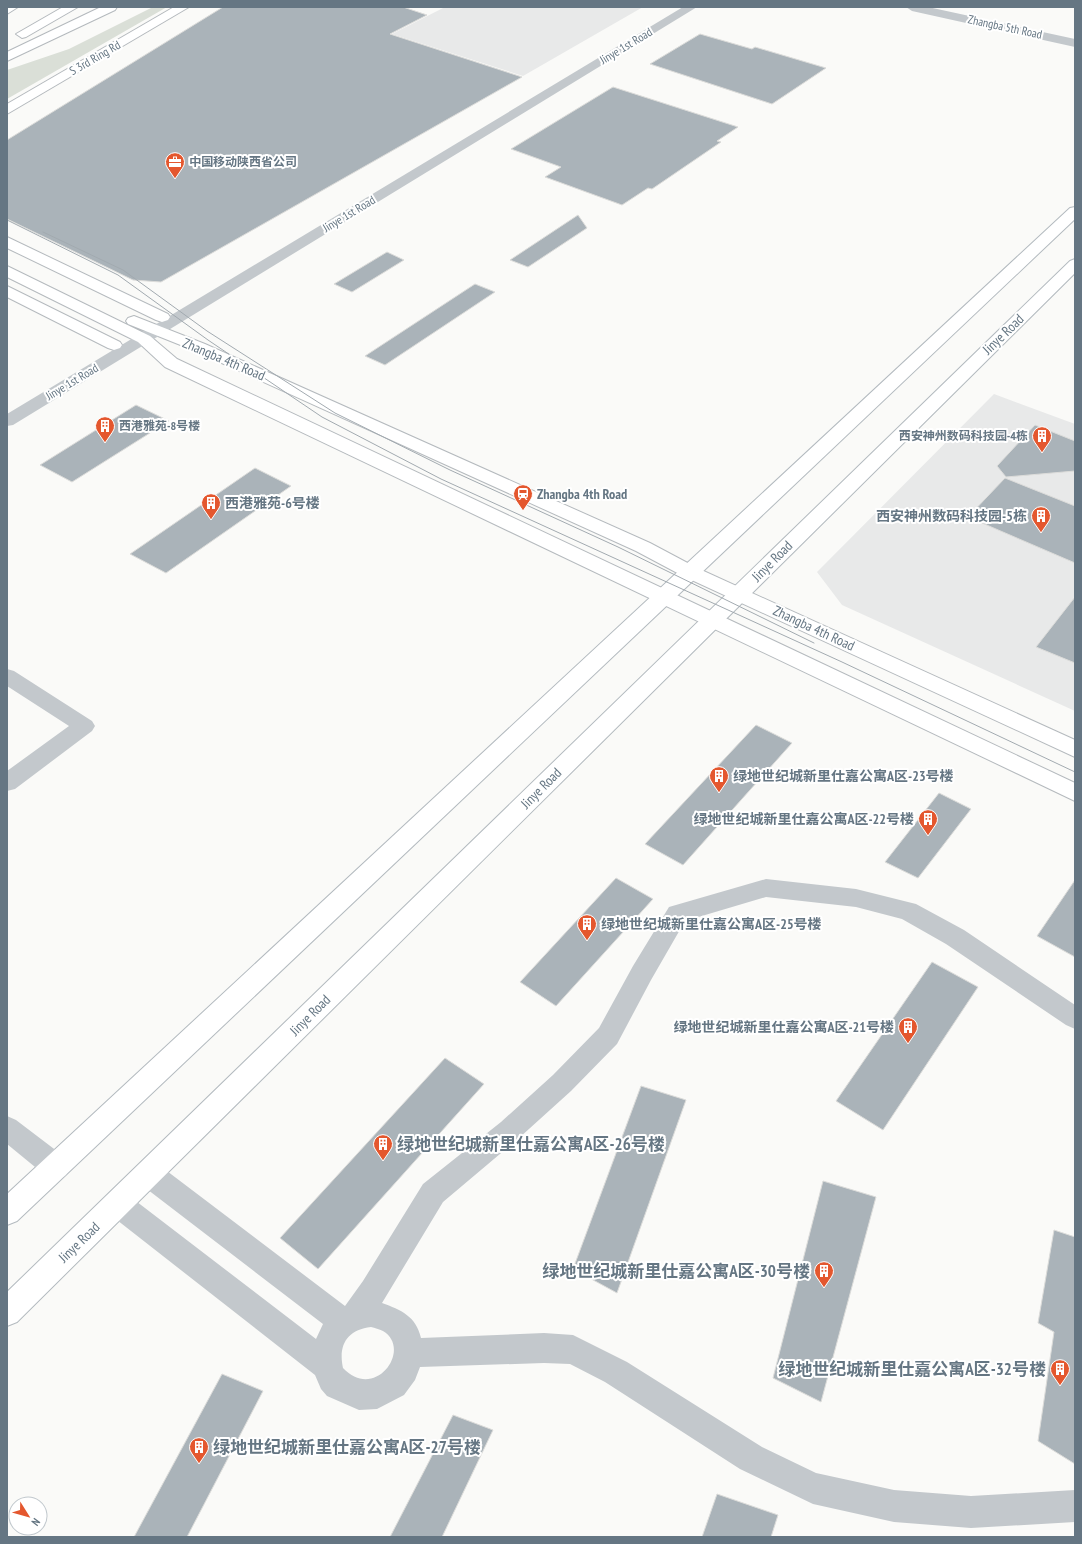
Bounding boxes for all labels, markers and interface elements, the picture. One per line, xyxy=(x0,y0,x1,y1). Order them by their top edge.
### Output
street label: Zhangba 5th Road xyxy=(967,11,1044,42)
street label: Jinye 1st Road xyxy=(596,24,655,68)
street label: S 3rd Ring Rd xyxy=(67,37,123,78)
office icon: 中国移动陕西省公司 xyxy=(164,151,186,179)
place label: 中国移动陕西省公司 xyxy=(189,154,297,169)
street label: Jinye 1st Road xyxy=(319,192,378,236)
street label: Jinye Road xyxy=(978,310,1027,359)
street label: Zhangba 4th Road xyxy=(180,334,268,384)
street label: Jinye 1st Road xyxy=(42,360,101,404)
building icon: 西港雅苑-8号楼 xyxy=(94,415,116,443)
place label: 西港雅苑-8号楼 xyxy=(119,418,200,433)
building icon: 西安神州数码科技园-4栋 xyxy=(1031,425,1053,453)
place label: 西安神州数码科技园-4栋 xyxy=(899,428,1028,443)
station icon: Zhangba 4th Road xyxy=(512,483,534,511)
place label: Zhangba 4th Road xyxy=(537,485,627,503)
building icon: 西港雅苑-6号楼 xyxy=(200,492,222,520)
place label: 西港雅苑-6号楼 xyxy=(225,494,320,512)
building icon: 西安神州数码科技园-5栋 xyxy=(1030,505,1052,533)
place label: 西安神州数码科技园-5栋 xyxy=(876,507,1027,525)
street label: Jinye Road xyxy=(747,537,796,586)
street label: Zhangba 4th Road xyxy=(770,601,858,655)
street label: Jinye Road xyxy=(516,764,565,813)
building icon: 绿地世纪城新里仕嘉公寓A区-23号楼 xyxy=(708,765,730,793)
place label: 绿地世纪城新里仕嘉公寓A区-23号楼 xyxy=(733,767,954,785)
building icon: 绿地世纪城新里仕嘉公寓A区-22号楼 xyxy=(917,808,939,836)
place label: 绿地世纪城新里仕嘉公寓A区-22号楼 xyxy=(693,810,914,828)
building icon: 绿地世纪城新里仕嘉公寓A区-25号楼 xyxy=(576,913,598,941)
place label: 绿地世纪城新里仕嘉公寓A区-25号楼 xyxy=(601,915,822,933)
street label: Jinye Road xyxy=(285,991,334,1040)
building icon: 绿地世纪城新里仕嘉公寓A区-21号楼 xyxy=(897,1016,919,1044)
place label: 绿地世纪城新里仕嘉公寓A区-21号楼 xyxy=(673,1018,894,1036)
building icon: 绿地世纪城新里仕嘉公寓A区-26号楼 xyxy=(372,1133,394,1161)
place label: 绿地世纪城新里仕嘉公寓A区-26号楼 xyxy=(397,1133,665,1155)
street label: Jinye Road xyxy=(54,1218,103,1267)
place label: 绿地世纪城新里仕嘉公寓A区-30号楼 xyxy=(542,1260,810,1282)
building icon: 绿地世纪城新里仕嘉公寓A区-30号楼 xyxy=(813,1260,835,1288)
place label: 绿地世纪城新里仕嘉公寓A区-32号楼 xyxy=(778,1358,1046,1380)
building icon: 绿地世纪城新里仕嘉公寓A区-32号楼 xyxy=(1049,1358,1071,1386)
building icon: 绿地世纪城新里仕嘉公寓A区-27号楼 xyxy=(188,1436,210,1464)
place label: 绿地世纪城新里仕嘉公寓A区-27号楼 xyxy=(213,1436,481,1458)
north arrow xyxy=(8,1496,48,1536)
text: N xyxy=(29,1515,43,1529)

